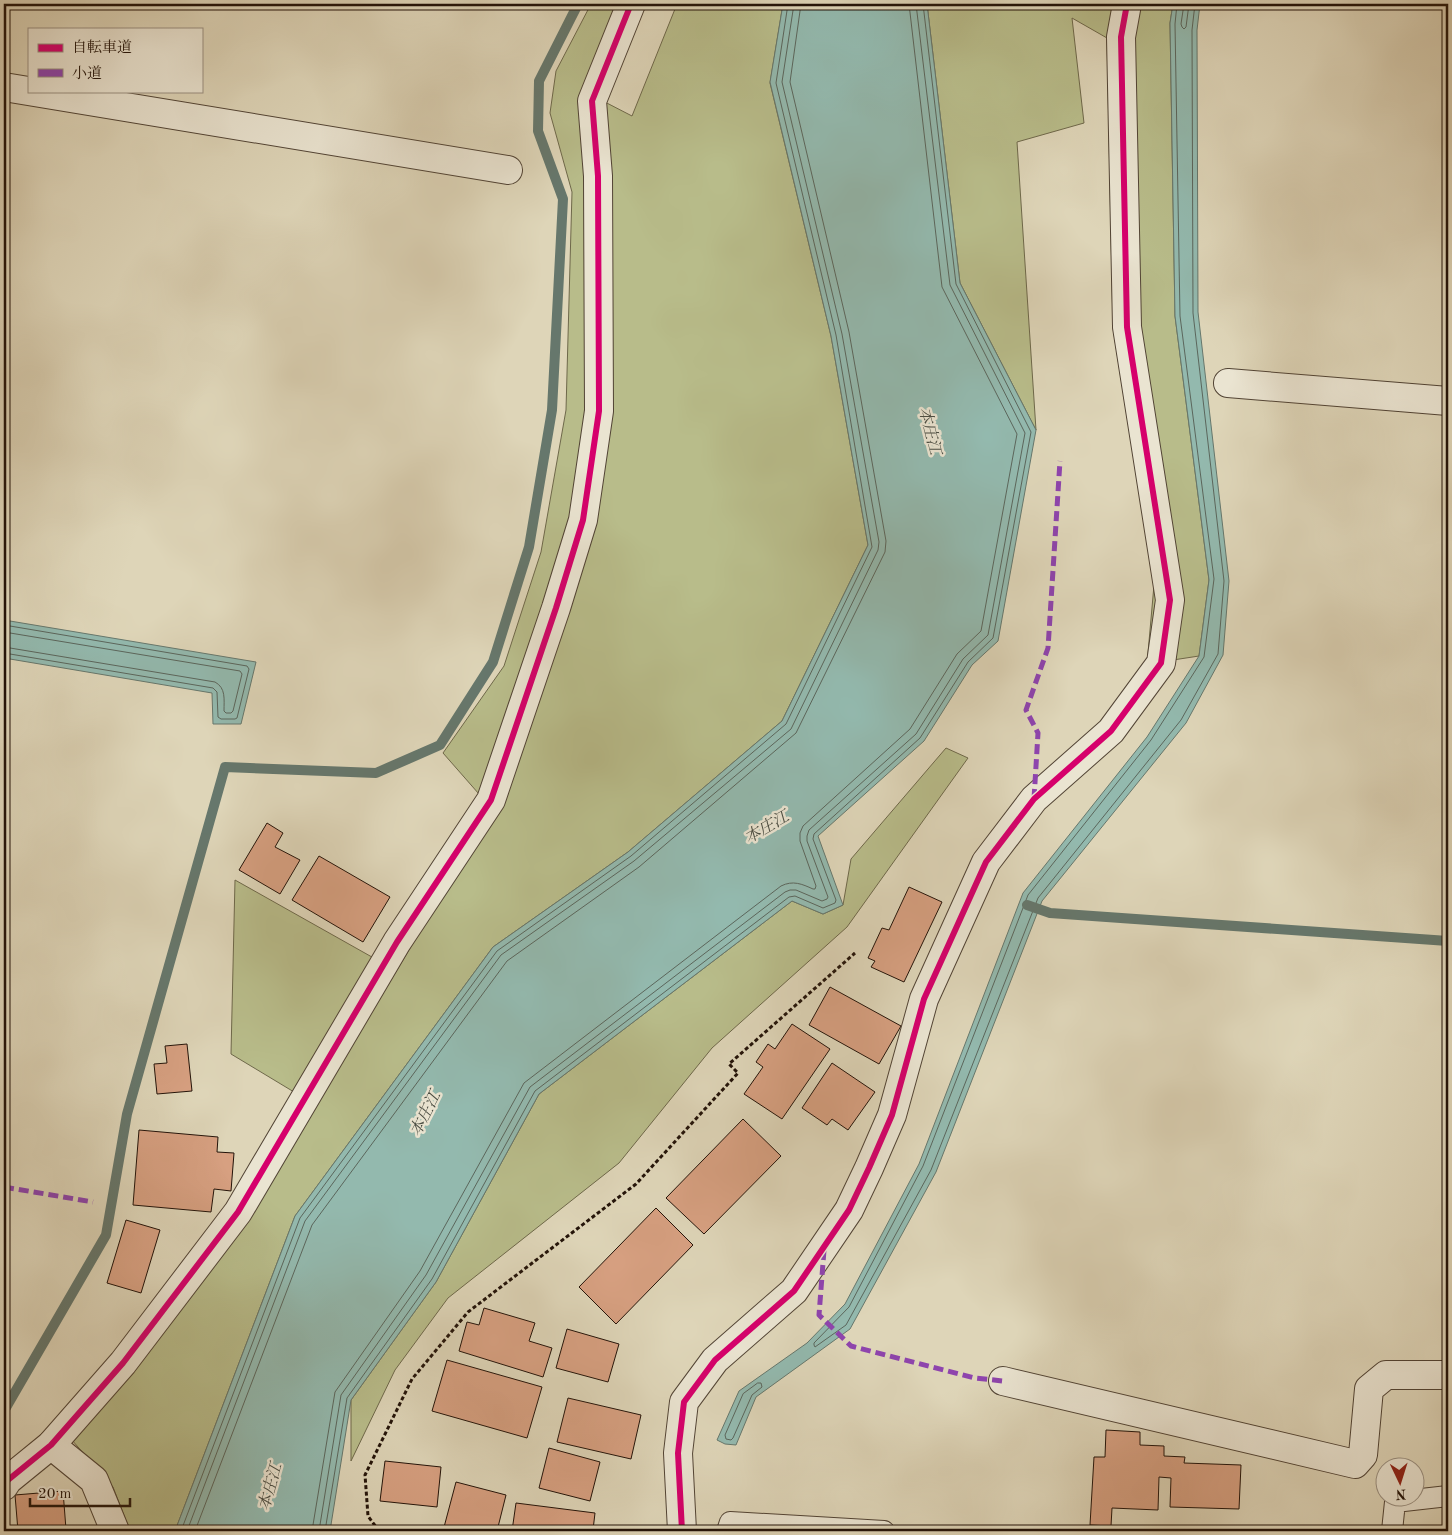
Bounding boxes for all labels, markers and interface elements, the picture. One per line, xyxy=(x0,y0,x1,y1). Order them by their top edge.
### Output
legend xyxy=(28,28,202,92)
text: 自転車道 xyxy=(72,39,132,56)
text: 小道 xyxy=(72,65,102,82)
water label: 本庄江 xyxy=(915,405,945,458)
water label: 本庄江 xyxy=(741,806,794,847)
water label: 本庄江 xyxy=(406,1086,445,1139)
north arrow xyxy=(1374,1458,1424,1508)
water label: 本庄江 xyxy=(255,1459,286,1512)
scale bar xyxy=(30,1475,130,1507)
text: 20 m xyxy=(38,1487,72,1502)
text: N xyxy=(1395,1487,1407,1501)

